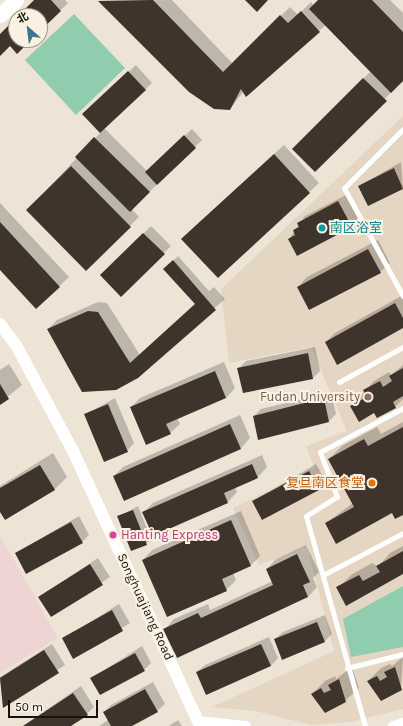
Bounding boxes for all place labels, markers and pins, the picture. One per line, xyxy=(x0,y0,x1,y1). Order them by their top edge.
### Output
place label: 南区浴室 xyxy=(330,220,382,236)
marker: 南区浴室 xyxy=(317,223,327,233)
place label: Fudan University xyxy=(260,389,360,405)
marker: Fudan University xyxy=(363,392,373,402)
place label: 复旦南区食堂 xyxy=(286,475,364,491)
marker: 复旦南区食堂 xyxy=(367,478,377,488)
place label: Hanting Express xyxy=(121,527,218,543)
marker: Hanting Express xyxy=(108,530,118,540)

